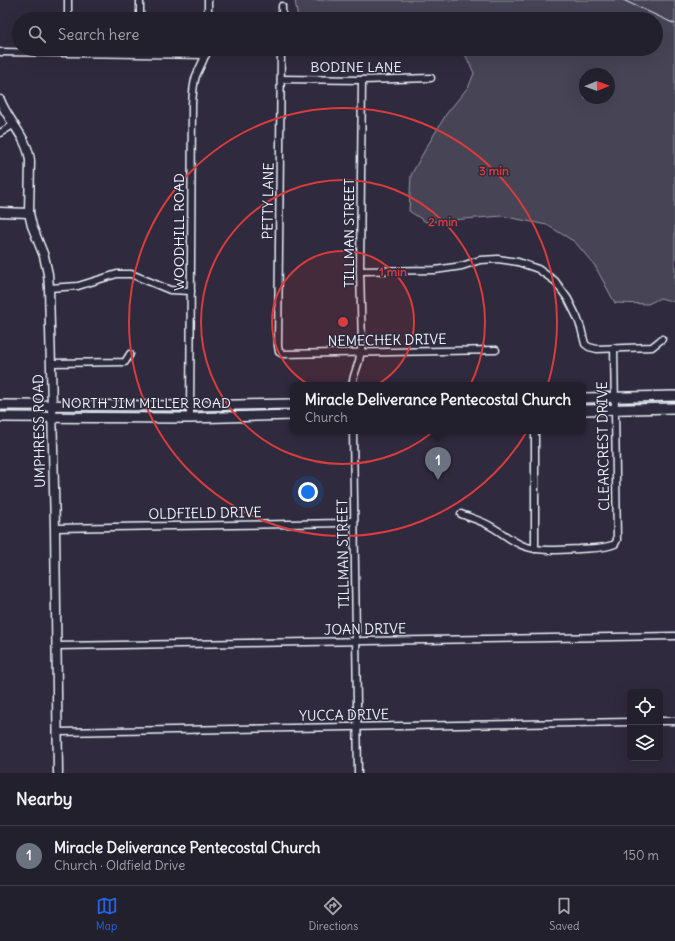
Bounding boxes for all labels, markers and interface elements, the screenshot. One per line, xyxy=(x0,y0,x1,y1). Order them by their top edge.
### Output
search box xyxy=(12,12,663,56)
icon: search xyxy=(26,23,48,45)
text: Search here xyxy=(58,25,139,44)
street label: BODINE LANE xyxy=(310,58,402,76)
north arrow xyxy=(579,68,615,104)
street label: PETTY LANE xyxy=(258,162,278,240)
text: 3 min xyxy=(479,163,509,178)
street label: WOODHILL ROAD xyxy=(170,173,188,291)
street label: TILLMAN STREET xyxy=(340,178,358,288)
text: 2 min xyxy=(428,214,458,229)
text: 1 min xyxy=(379,264,407,279)
centre of rings xyxy=(336,315,350,329)
street label: NEMECHEK DRIVE xyxy=(328,330,446,350)
street label: UMPHRESS ROAD xyxy=(29,374,49,488)
street label: CLEARCREST DRIVE xyxy=(593,381,613,511)
popup xyxy=(290,382,586,434)
text: Miracle Deliverance Pentecostal Church xyxy=(305,390,571,409)
street label: NORTH JIM MILLER ROAD xyxy=(61,394,231,412)
text: Church xyxy=(305,409,348,426)
pin: 1 xyxy=(425,447,451,480)
your location xyxy=(298,482,318,502)
street label: TILLMAN STREET xyxy=(333,499,353,609)
street label: OLDFIELD DRIVE xyxy=(148,503,262,523)
street label: JOAN DRIVE xyxy=(324,619,406,639)
map controls xyxy=(627,689,663,761)
button: locate xyxy=(627,689,663,725)
street label: YUCCA DRIVE xyxy=(299,705,389,725)
button: layers xyxy=(627,725,663,761)
text: Nearby xyxy=(16,788,72,810)
text: Miracle Deliverance Pentecostal Church xyxy=(54,838,320,857)
text: 1 xyxy=(26,847,32,864)
text: 150 m xyxy=(623,847,659,864)
text: Church · Oldfield Drive xyxy=(54,857,185,874)
tab: Map xyxy=(96,895,118,933)
tab: Directions xyxy=(309,895,358,933)
tab: Saved xyxy=(549,895,579,933)

